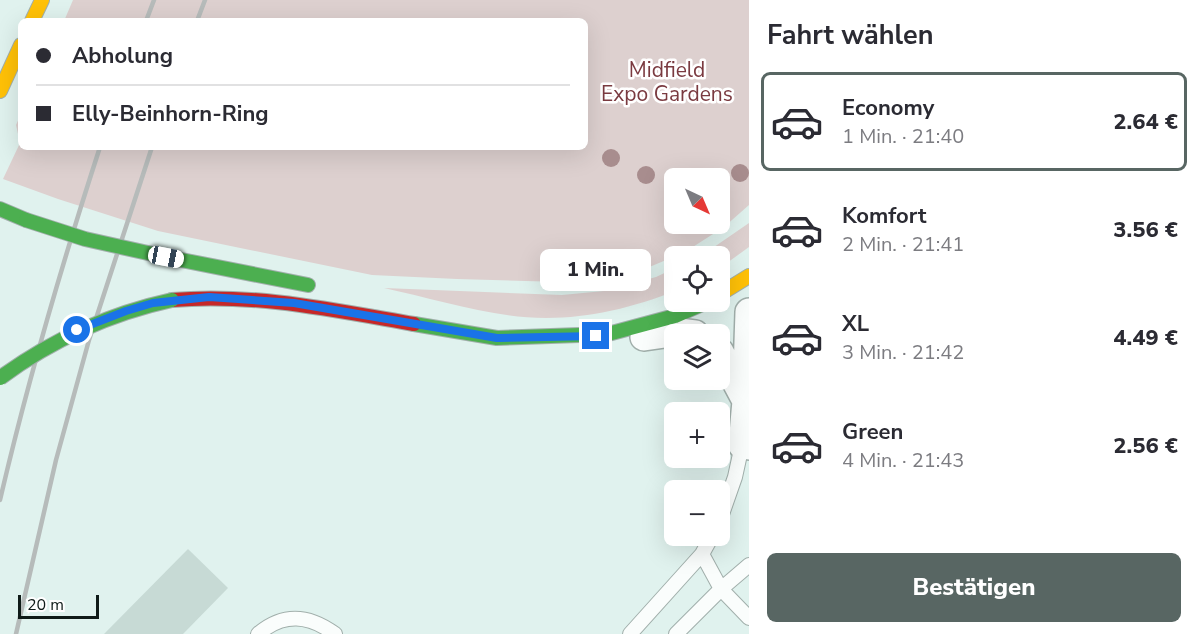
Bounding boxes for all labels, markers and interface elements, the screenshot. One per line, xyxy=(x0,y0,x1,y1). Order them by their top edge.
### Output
text: Fahrt wählen xyxy=(767,17,933,54)
text: Abholung xyxy=(72,41,173,71)
park label: Midfield Expo Gardens xyxy=(601,56,733,108)
text: Economy xyxy=(842,93,934,123)
icon: car xyxy=(770,95,824,149)
text: Elly-Beinhorn-Ring xyxy=(72,99,269,129)
text: 2.64 € xyxy=(1113,107,1178,137)
text: 1 Min. · 21:40 xyxy=(842,123,964,150)
north arrow xyxy=(664,168,730,234)
map controls xyxy=(664,168,730,546)
text: Komfort xyxy=(842,201,926,231)
icon: car xyxy=(770,203,824,257)
text: 3.56 € xyxy=(1113,215,1178,245)
text: 2 Min. · 21:41 xyxy=(842,231,964,258)
car xyxy=(147,245,185,269)
button: locate xyxy=(664,246,730,312)
callout: 1 Min. xyxy=(540,249,652,291)
text: 1 Min. xyxy=(567,256,624,283)
text: XL xyxy=(842,309,869,339)
icon: car xyxy=(770,311,824,365)
route start xyxy=(63,316,90,343)
route end xyxy=(582,322,609,349)
text: 4.49 € xyxy=(1113,323,1178,353)
button: layers xyxy=(664,324,730,390)
text: 3 Min. · 21:42 xyxy=(842,339,964,366)
button: + xyxy=(664,402,730,468)
text: Green xyxy=(842,417,903,447)
icon: car xyxy=(770,419,824,473)
text: 2.56 € xyxy=(1113,431,1178,461)
text: 4 Min. · 21:43 xyxy=(842,447,964,474)
button: − xyxy=(664,480,730,546)
button: Bestätigen xyxy=(767,553,1181,622)
scale bar xyxy=(18,592,99,620)
text: 20 m xyxy=(27,594,64,616)

